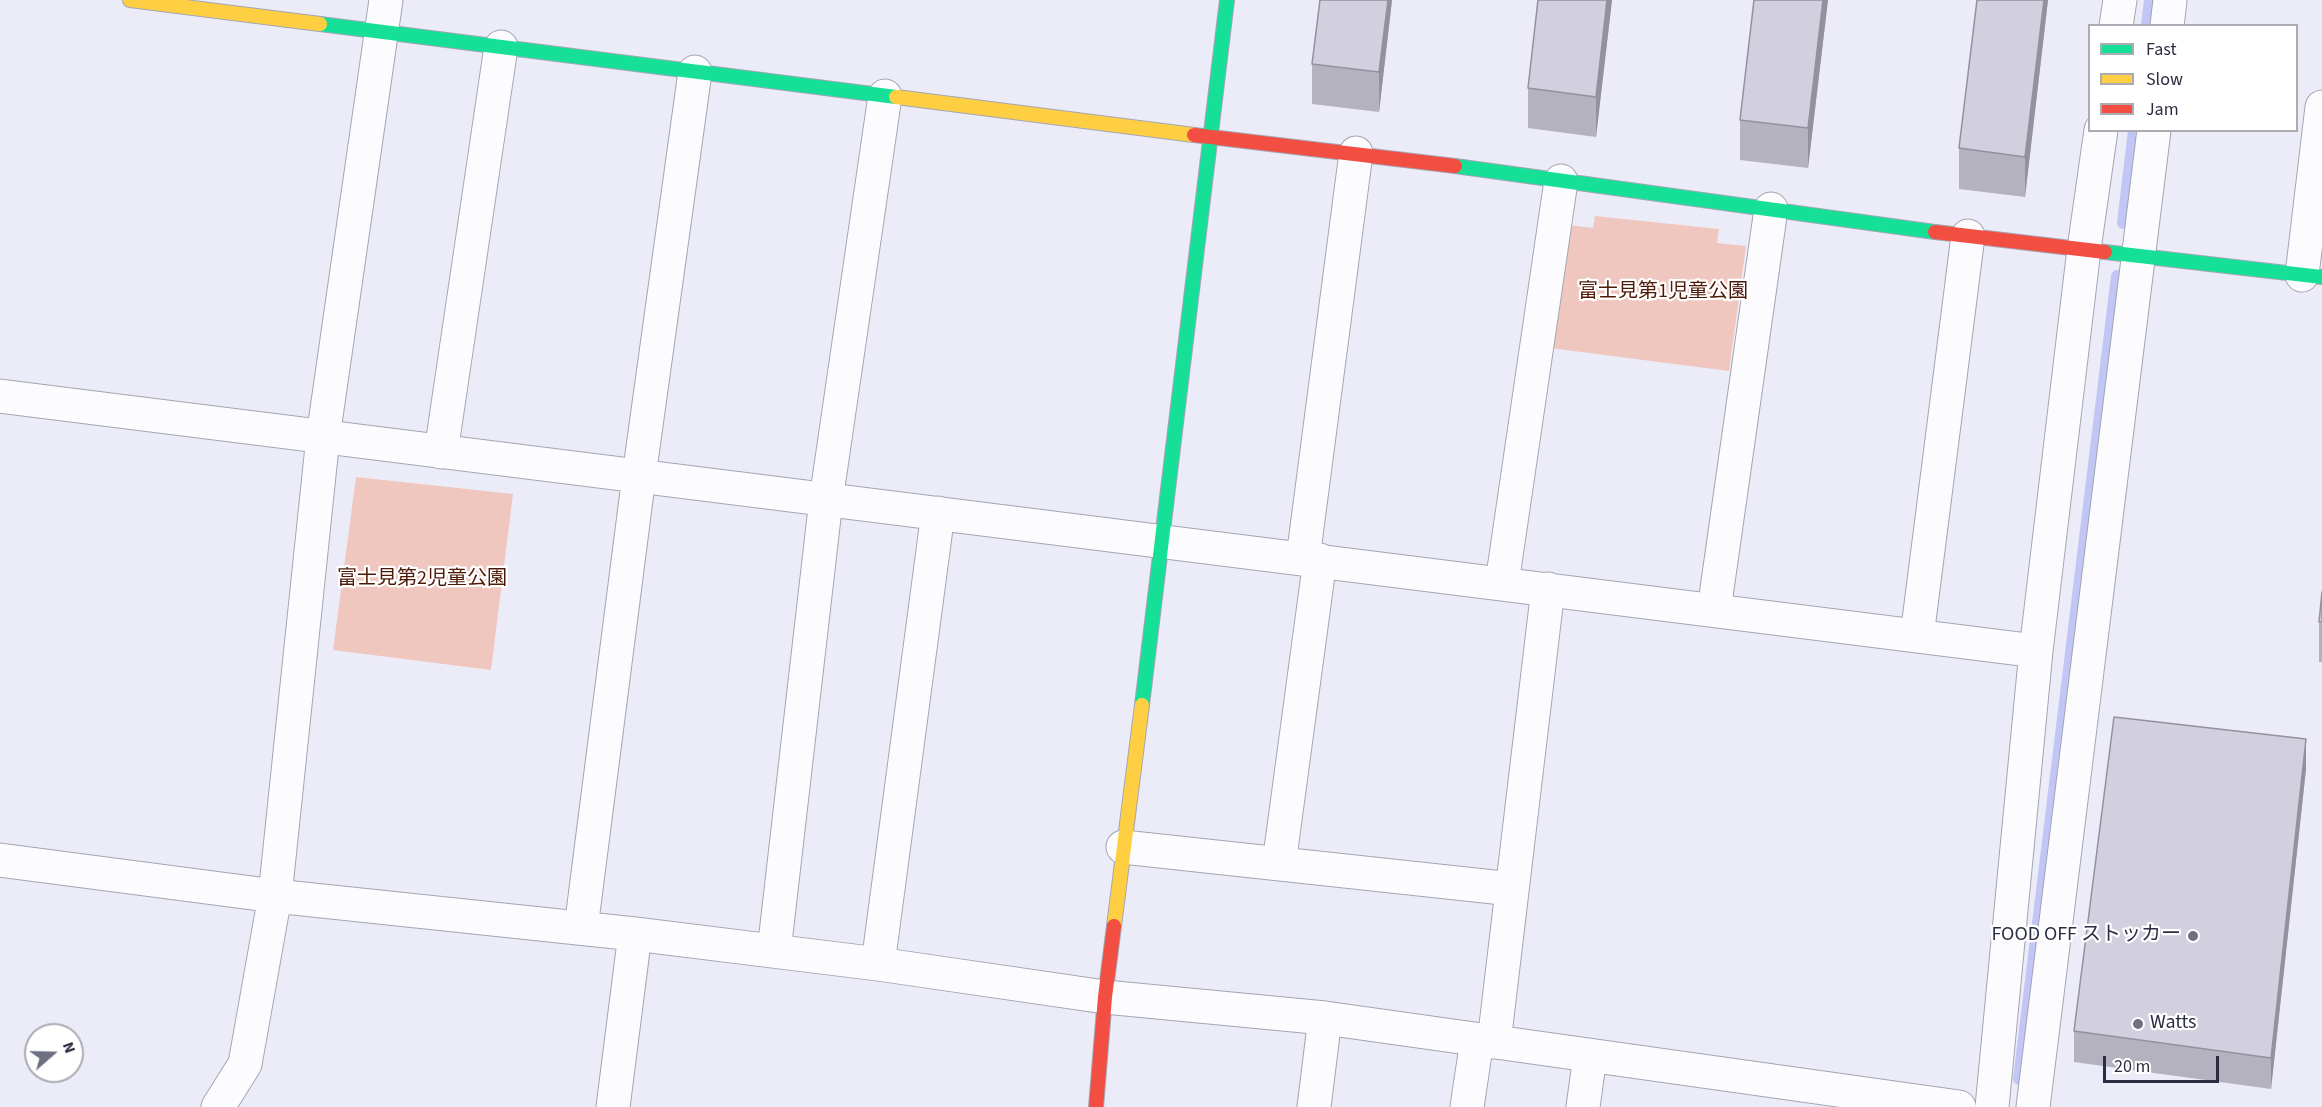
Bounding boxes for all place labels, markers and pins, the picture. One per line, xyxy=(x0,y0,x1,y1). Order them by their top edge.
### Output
place label: FOOD OFF ストッカー xyxy=(1991,924,2181,948)
marker: FOOD OFF ストッカー xyxy=(2186,929,2200,943)
place label: Watts xyxy=(2150,1012,2196,1036)
marker: Watts xyxy=(2131,1017,2145,1031)

